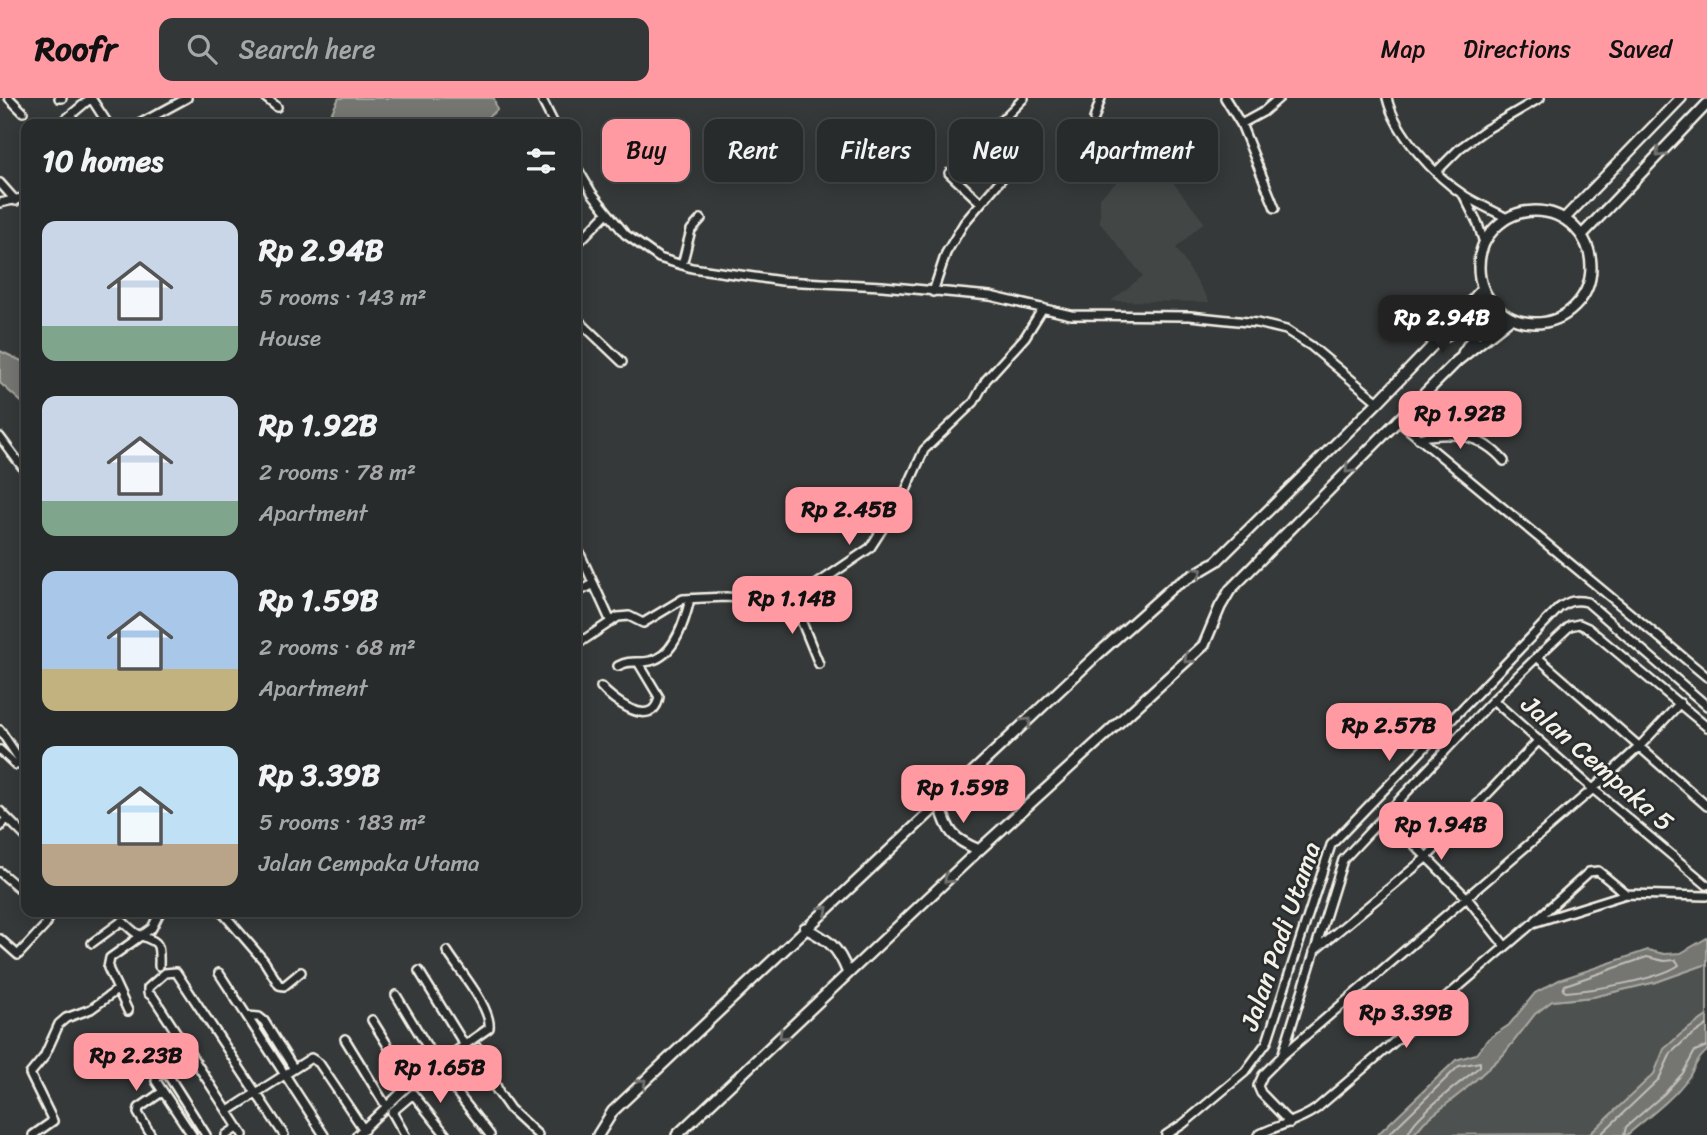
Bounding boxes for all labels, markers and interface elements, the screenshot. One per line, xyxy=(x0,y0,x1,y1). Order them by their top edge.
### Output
search box xyxy=(159,18,649,81)
text: Roofr xyxy=(35,20,117,78)
text: Search here xyxy=(239,26,376,72)
text: Map xyxy=(1381,28,1425,70)
text: Directions xyxy=(1463,28,1571,70)
text: Saved xyxy=(1609,28,1672,70)
icon: search xyxy=(183,30,221,68)
chip: Buy xyxy=(602,119,690,182)
chip: Rent xyxy=(704,119,803,182)
chip: Filters xyxy=(817,119,935,182)
chip: New xyxy=(949,119,1043,182)
chip: Apartment xyxy=(1057,119,1218,182)
text: 10 homes xyxy=(42,134,163,188)
icon: filters xyxy=(522,142,560,180)
one-way arrow xyxy=(1655,145,1668,158)
text: Rp 2.94B xyxy=(259,223,383,277)
icon: home xyxy=(98,249,182,333)
text: 5 rooms · 143 m² xyxy=(259,277,427,318)
pin: Rp 2.94B xyxy=(1370,296,1514,355)
text: Rp 2.94B xyxy=(1394,297,1490,338)
text: House xyxy=(259,318,321,359)
pin: Rp 1.92B xyxy=(1388,392,1532,451)
text: Rp 1.92B xyxy=(1415,393,1505,434)
text: Rp 1.92B xyxy=(259,398,377,452)
icon: home xyxy=(98,424,182,508)
text: 2 rooms · 78 m² xyxy=(259,452,416,493)
one-way arrow xyxy=(1344,460,1357,473)
pin: Rp 2.45B xyxy=(777,488,921,547)
text: Rp 2.45B xyxy=(801,489,897,530)
text: Apartment xyxy=(259,493,368,534)
one-way arrow xyxy=(1190,568,1203,581)
text: Rp 1.59B xyxy=(259,573,378,627)
pin: Rp 1.14B xyxy=(720,576,864,636)
text: Rp 1.14B xyxy=(748,578,836,619)
icon: home xyxy=(98,599,182,683)
text: 2 rooms · 68 m² xyxy=(259,627,416,668)
one-way arrow xyxy=(1183,651,1196,663)
text: Apartment xyxy=(259,668,368,709)
street label: Jalan Cempaka 5 xyxy=(1510,682,1685,843)
pin: Rp 2.57B xyxy=(1317,704,1461,763)
text: Rp 2.57B xyxy=(1342,705,1436,746)
one-way arrow xyxy=(1019,717,1032,730)
text: Rp 3.39B xyxy=(259,748,380,802)
pin: Rp 1.59B xyxy=(891,766,1035,825)
text: Rp 1.59B xyxy=(917,767,1009,808)
icon: home xyxy=(98,774,182,858)
text: 5 rooms · 183 m² xyxy=(259,802,426,843)
pin: Rp 1.94B xyxy=(1369,802,1513,862)
text: Rp 1.94B xyxy=(1395,804,1487,845)
street label: Jalan Padi Utama xyxy=(1226,835,1334,1038)
text: Jalan Cempaka Utama xyxy=(259,843,480,884)
one-way arrow xyxy=(943,871,956,883)
one-way arrow xyxy=(816,906,829,918)
pin: Rp 3.39B xyxy=(1334,990,1478,1050)
text: Rp 3.39B xyxy=(1360,992,1452,1033)
one-way arrow xyxy=(778,1026,791,1039)
pin: Rp 2.23B xyxy=(64,1034,208,1093)
text: Rp 2.23B xyxy=(90,1035,182,1076)
pin: Rp 1.65B xyxy=(368,1046,512,1105)
text: Rp 1.65B xyxy=(395,1047,485,1088)
one-way arrow xyxy=(633,1079,646,1092)

